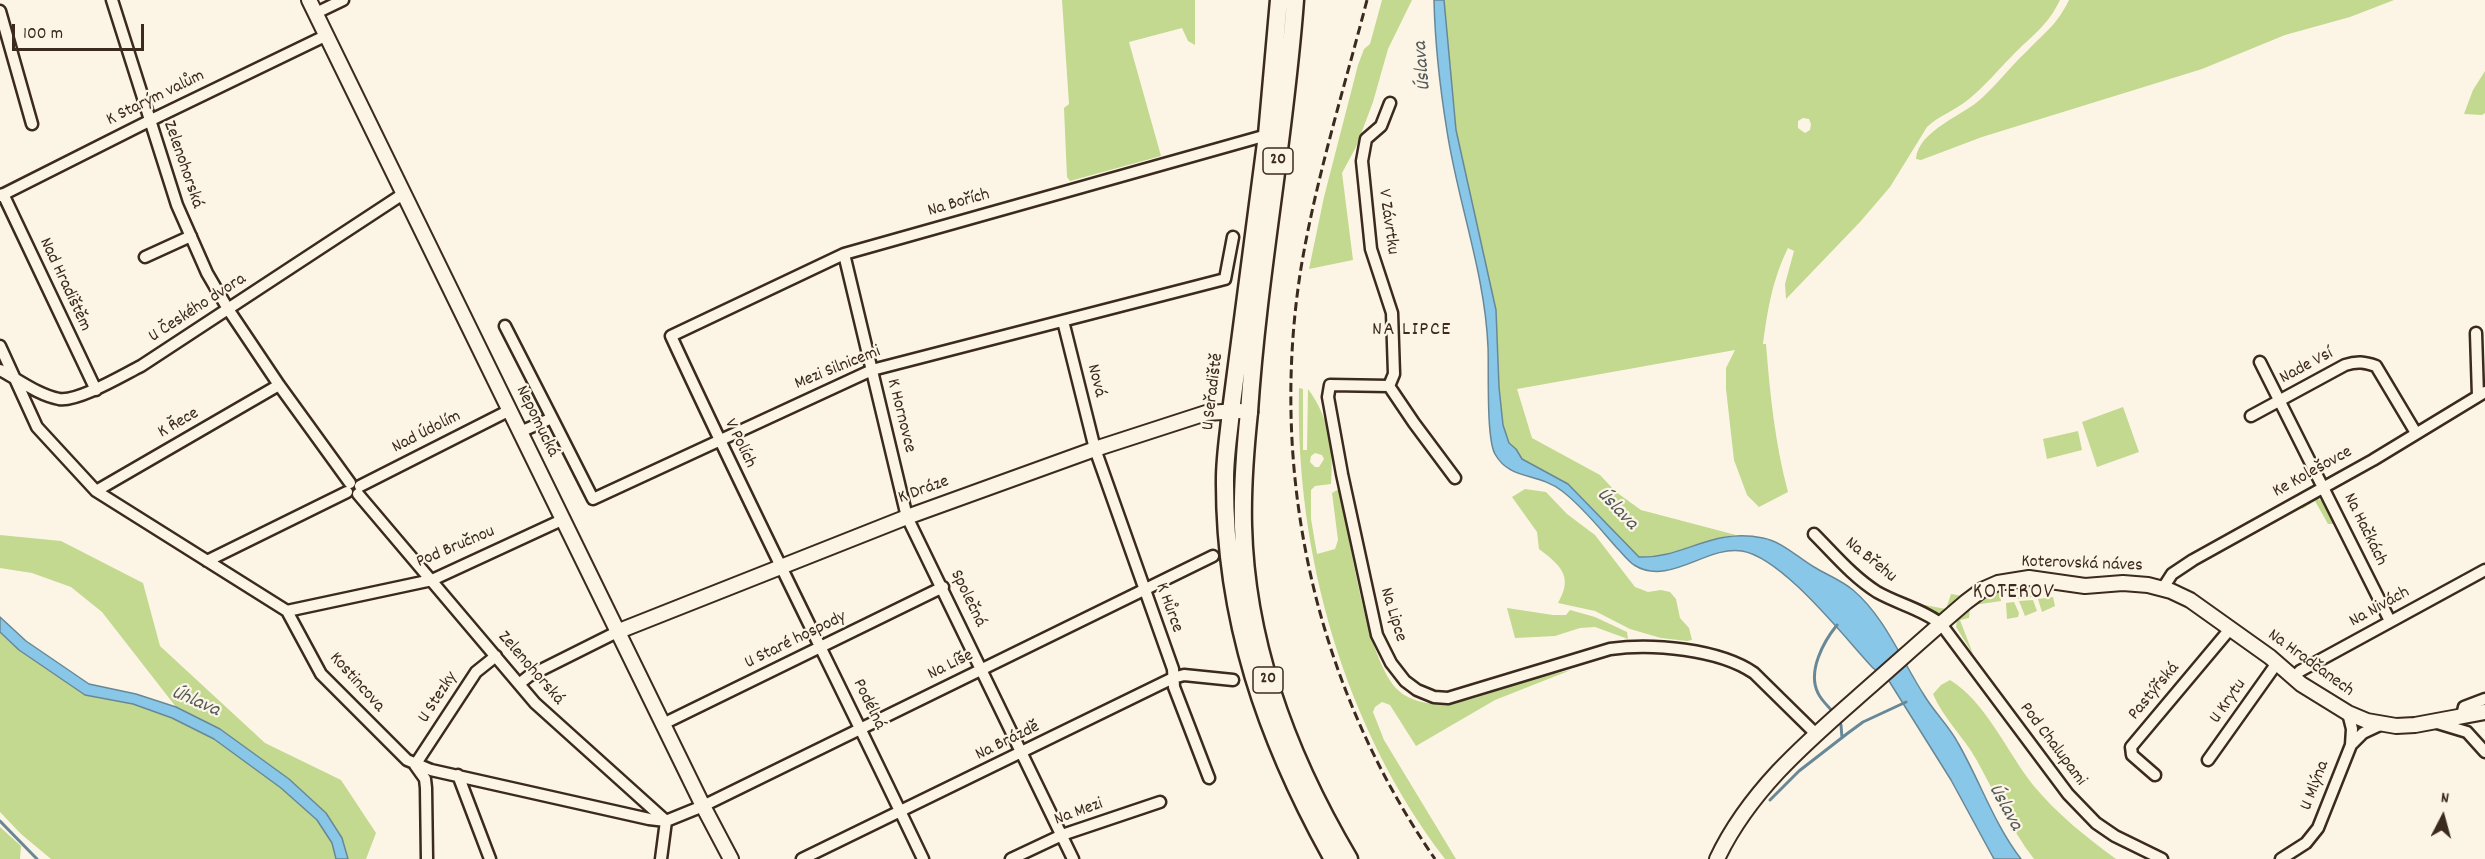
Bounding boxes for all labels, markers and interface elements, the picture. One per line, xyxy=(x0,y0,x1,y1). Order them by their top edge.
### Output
scale bar xyxy=(15,12,147,50)
text: 100 m xyxy=(23,22,63,47)
water label: Úslava xyxy=(1410,40,1438,92)
street label: K Starým valům xyxy=(104,66,208,132)
street label: Zelenohorská xyxy=(157,118,207,212)
road number: 20 xyxy=(1263,148,1293,174)
street label: Na Bořích xyxy=(926,185,992,223)
street label: V Závrtku xyxy=(1372,188,1402,256)
street label: Nad Hradištěm xyxy=(33,235,95,335)
street label: U Českého dvora xyxy=(145,270,251,348)
district label: NA LIPCE xyxy=(1372,319,1452,343)
street label: Mezi Silnicemi xyxy=(792,342,884,396)
street label: Nade Vsí xyxy=(2277,344,2337,390)
street label: U Seřadiště xyxy=(1199,352,1229,432)
street label: Nová xyxy=(1080,362,1110,400)
street label: K Hornovce xyxy=(880,377,920,455)
street label: Nepomucká xyxy=(509,383,563,461)
street label: K Řece xyxy=(155,404,203,444)
street label: Nad Údolím xyxy=(389,406,465,460)
street label: V Polích xyxy=(718,416,760,472)
street label: Ke Kolešovce xyxy=(2270,442,2356,504)
street label: K Dráze xyxy=(896,472,952,510)
water label: Úslava xyxy=(1590,484,1642,536)
street label: Na Hačkách xyxy=(2337,490,2391,570)
street label: Pod Bručnou xyxy=(414,522,498,574)
street label: Na Břehu xyxy=(1840,534,1900,588)
street label: Koterovská náves xyxy=(2021,552,2143,578)
street label: Společná xyxy=(944,567,990,631)
street label: K Hůrce xyxy=(1149,580,1187,636)
district label: KOTEROV xyxy=(1973,581,2055,607)
street label: Na Nivách xyxy=(2346,583,2414,633)
street label: Na Lipce xyxy=(1374,585,1410,645)
street label: U Staré hospody xyxy=(742,607,850,675)
street label: Na Hradčanech xyxy=(2263,625,2357,703)
street label: Zelenohorská xyxy=(492,627,568,711)
street label: Na Líše xyxy=(925,646,977,686)
street label: Kostincova xyxy=(323,649,389,717)
street label: Pastýřská xyxy=(2125,659,2185,725)
road number: 20 xyxy=(1253,667,1283,693)
street label: U Stezky xyxy=(414,668,464,728)
street label: Podélná xyxy=(846,676,890,734)
street label: U Krytu xyxy=(2206,676,2252,728)
water label: Úhlava xyxy=(167,682,223,724)
street label: Pod Chalupami xyxy=(2014,699,2090,791)
street label: Na Brázdě xyxy=(972,717,1044,767)
street label: U Mlýna xyxy=(2297,758,2335,814)
water label: Úslava xyxy=(1982,781,2026,835)
north arrow xyxy=(2413,787,2473,847)
text: N xyxy=(2440,787,2450,810)
street label: Na Mezi xyxy=(1052,794,1106,832)

